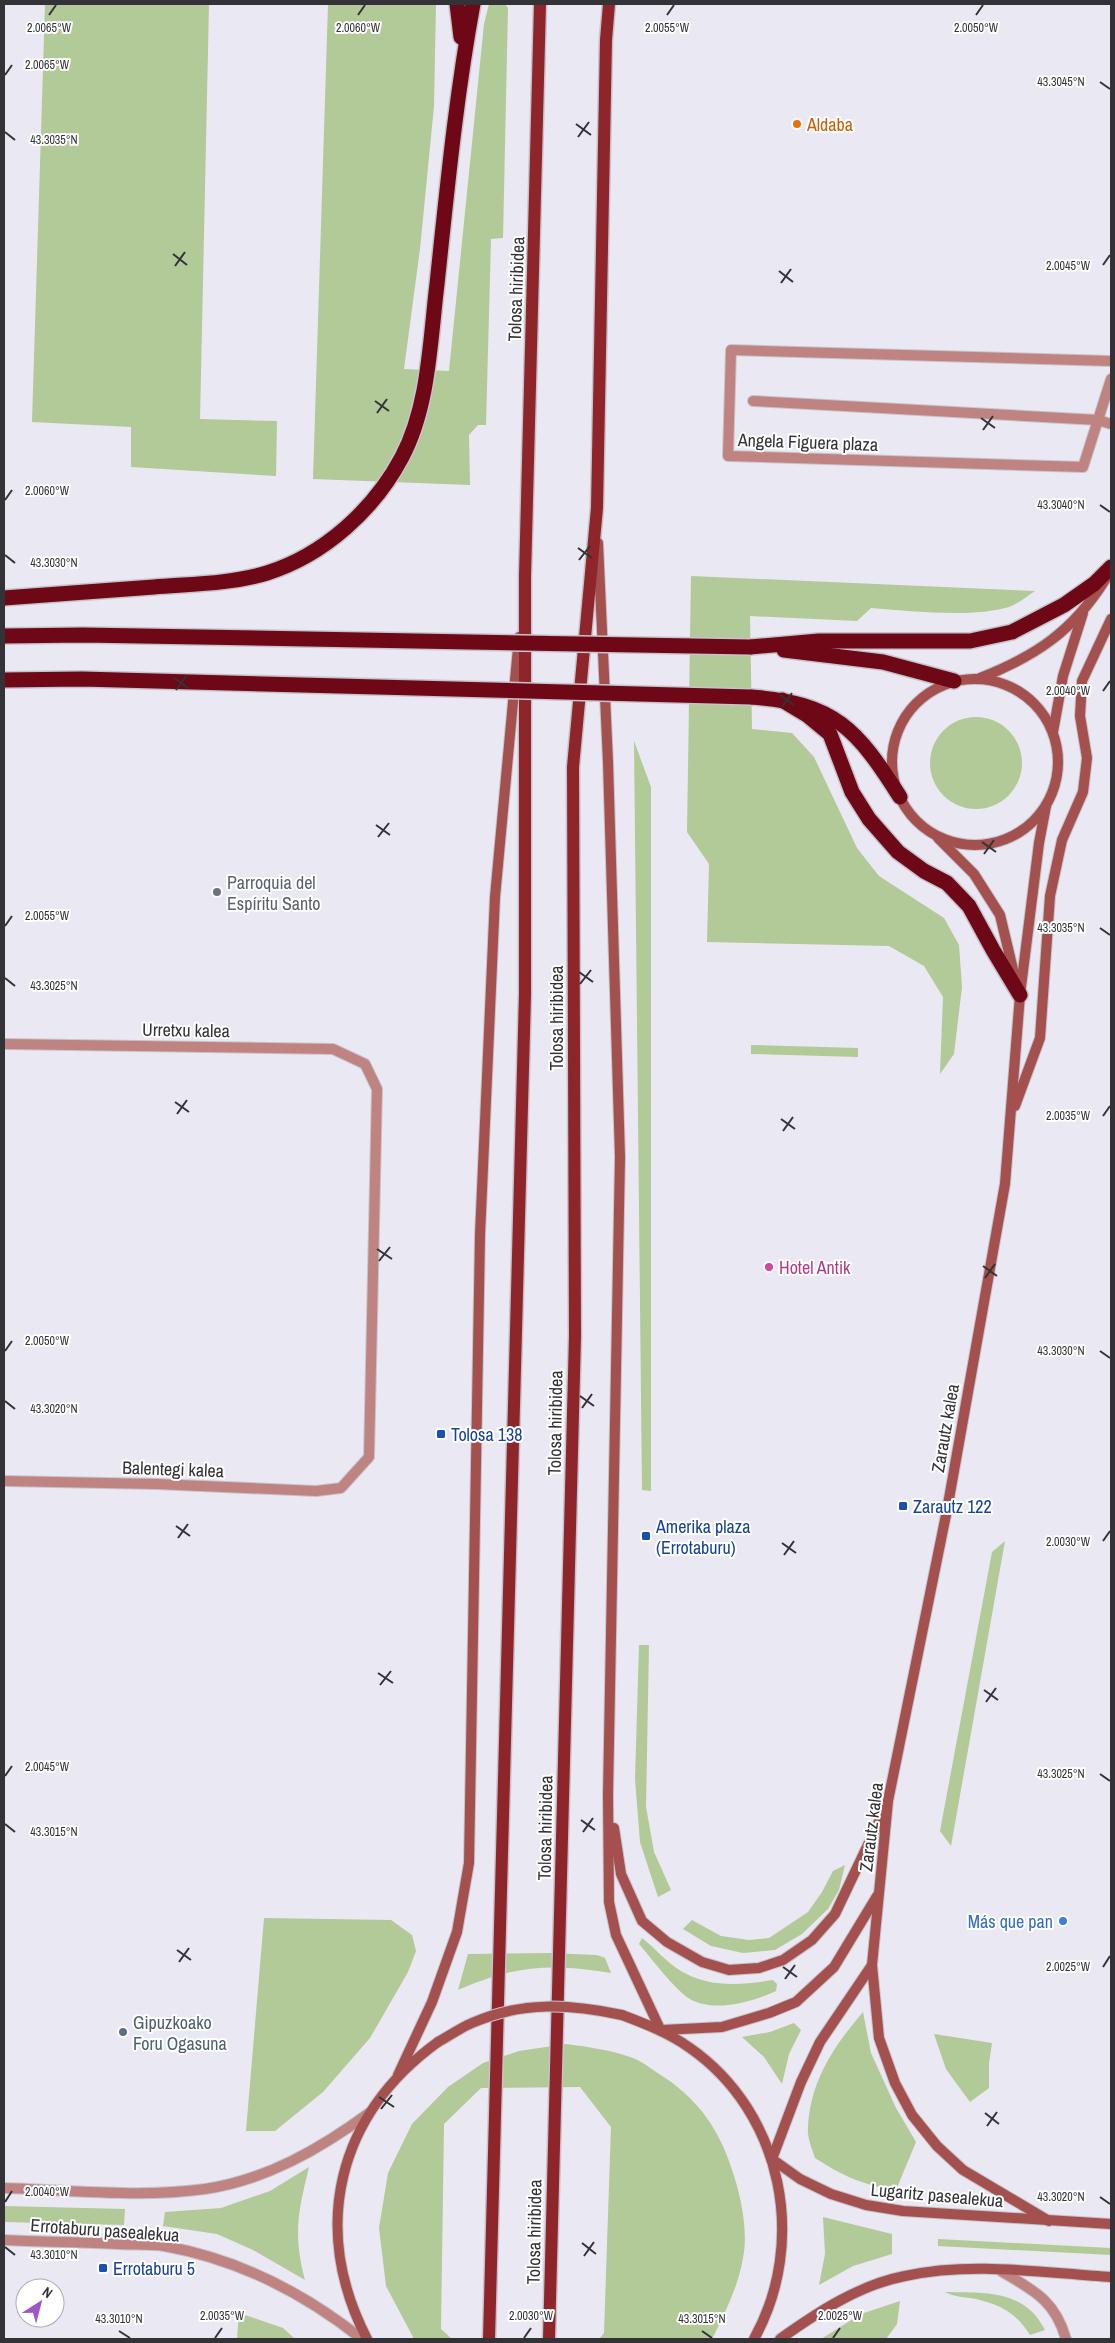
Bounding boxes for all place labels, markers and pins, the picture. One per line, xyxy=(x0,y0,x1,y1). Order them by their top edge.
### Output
place label: Aldaba xyxy=(806,112,853,137)
marker: Aldaba xyxy=(791,118,803,130)
place label: Parroquia del Espíritu Santo xyxy=(227,870,321,916)
marker: Parroquia del Espíritu Santo xyxy=(211,886,223,898)
place label: Hotel Antik xyxy=(779,1255,851,1280)
marker: Hotel Antik xyxy=(763,1261,775,1273)
place label: Tolosa 138 xyxy=(451,1422,522,1447)
marker: Tolosa 138 xyxy=(435,1428,447,1440)
place label: Zarautz 122 xyxy=(913,1494,992,1519)
marker: Zarautz 122 xyxy=(897,1500,909,1512)
place label: Amerika plaza (Errotaburu) xyxy=(655,1514,750,1560)
marker: Amerika plaza (Errotaburu) xyxy=(640,1530,652,1542)
place label: Más que pan xyxy=(968,1909,1053,1934)
marker: Más que pan xyxy=(1057,1915,1069,1927)
place label: Gipuzkoako Foru Ogasuna xyxy=(133,2010,227,2056)
marker: Gipuzkoako Foru Ogasuna xyxy=(117,2026,129,2038)
place label: Errotaburu 5 xyxy=(113,2256,195,2281)
marker: Errotaburu 5 xyxy=(97,2262,109,2274)

